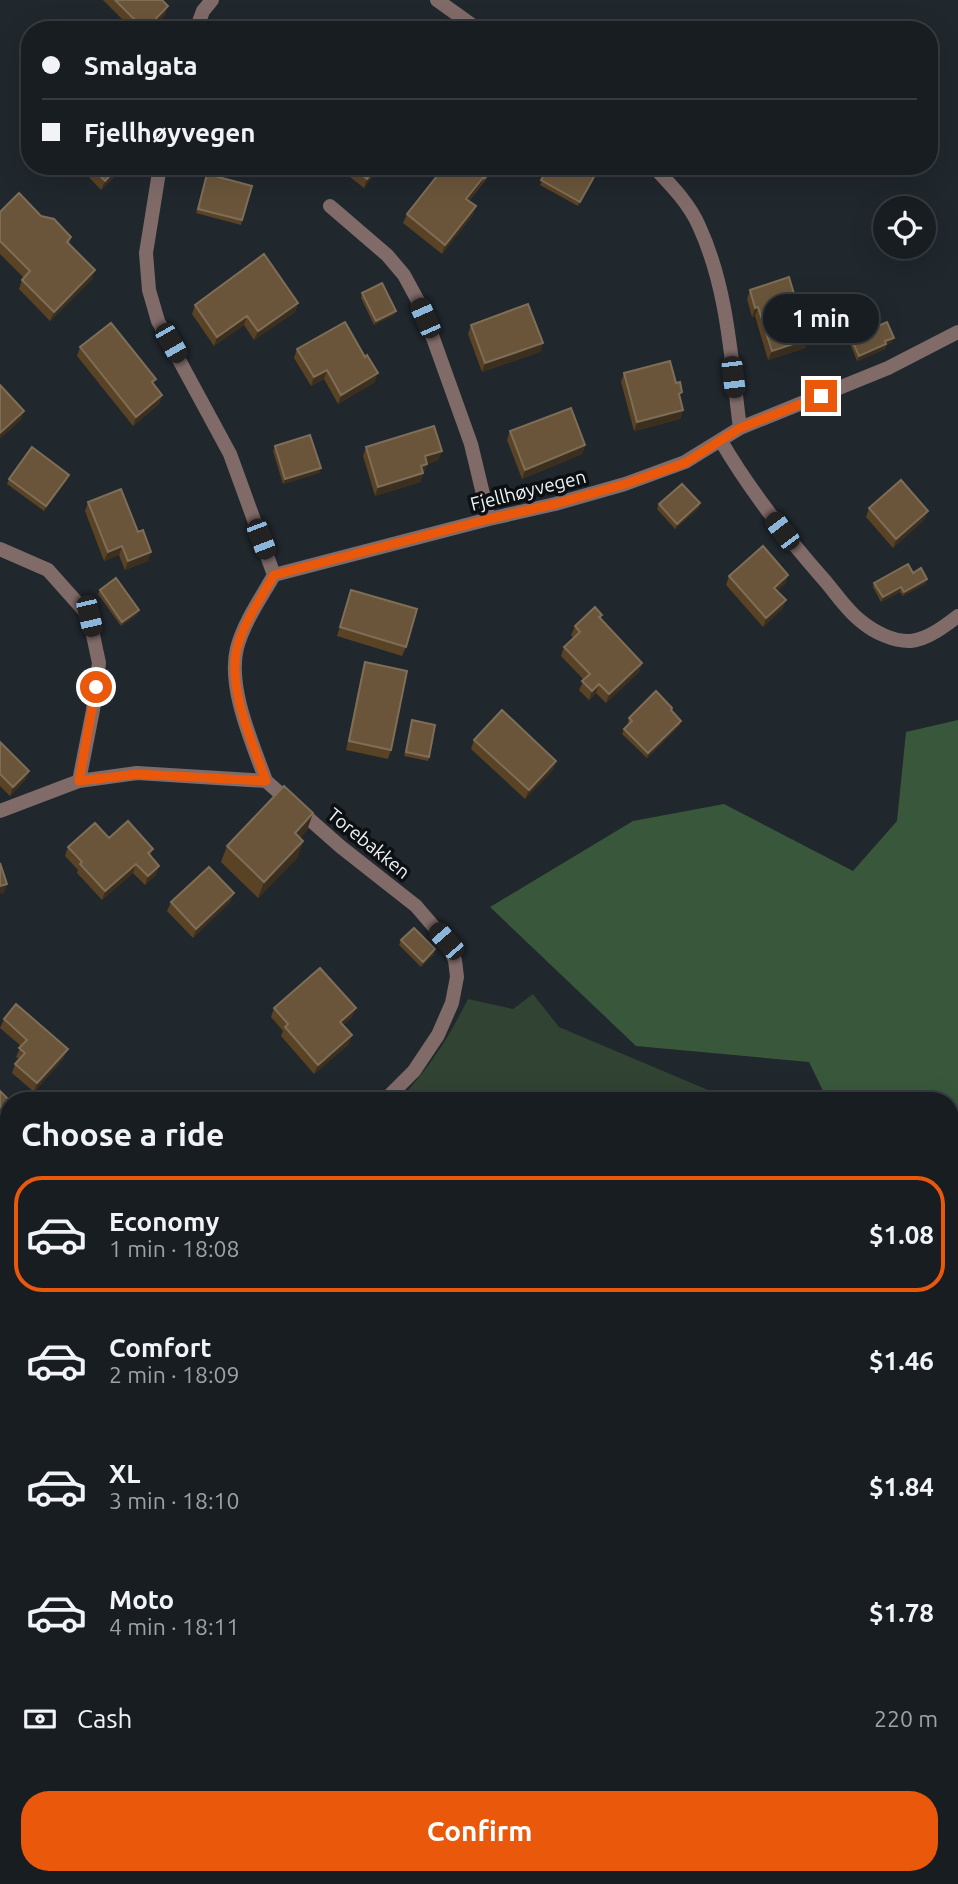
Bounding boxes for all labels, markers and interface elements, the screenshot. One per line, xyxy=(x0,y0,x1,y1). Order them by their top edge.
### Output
text: Smalgata xyxy=(84,51,198,80)
text: Fjellhøyvegen xyxy=(84,118,256,147)
map controls xyxy=(873,196,936,259)
button: locate xyxy=(873,196,936,259)
callout: 1 min xyxy=(763,294,879,344)
car xyxy=(407,295,444,341)
text: 1 min xyxy=(792,306,850,331)
car xyxy=(152,320,191,366)
car xyxy=(721,355,746,399)
route end xyxy=(805,380,837,412)
street label: Fjellhøyvegen xyxy=(468,465,588,515)
car xyxy=(761,508,804,554)
car xyxy=(244,516,279,562)
car xyxy=(75,593,104,639)
route start xyxy=(80,671,112,703)
street label: Torebakken xyxy=(323,803,415,883)
car xyxy=(425,918,468,964)
text: Choose a ride xyxy=(21,1116,224,1152)
icon: car xyxy=(25,1203,88,1266)
text: Economy xyxy=(109,1207,219,1236)
text: $1.08 xyxy=(869,1220,934,1249)
text: 1 min · 18:08 xyxy=(109,1236,240,1261)
icon: car xyxy=(25,1329,88,1392)
text: Comfort xyxy=(109,1333,212,1362)
text: $1.46 xyxy=(869,1346,934,1375)
text: 2 min · 18:09 xyxy=(109,1362,240,1387)
icon: car xyxy=(25,1455,88,1518)
text: XL xyxy=(109,1459,140,1488)
text: $1.84 xyxy=(869,1472,934,1501)
text: 3 min · 18:10 xyxy=(109,1488,240,1513)
icon: car xyxy=(25,1581,88,1644)
text: Moto xyxy=(109,1585,174,1614)
text: $1.78 xyxy=(869,1598,934,1627)
text: 4 min · 18:11 xyxy=(109,1614,240,1639)
icon: cash xyxy=(21,1700,59,1738)
text: Cash xyxy=(77,1704,132,1733)
text: 220 m xyxy=(874,1706,938,1731)
button: Confirm xyxy=(21,1791,938,1871)

